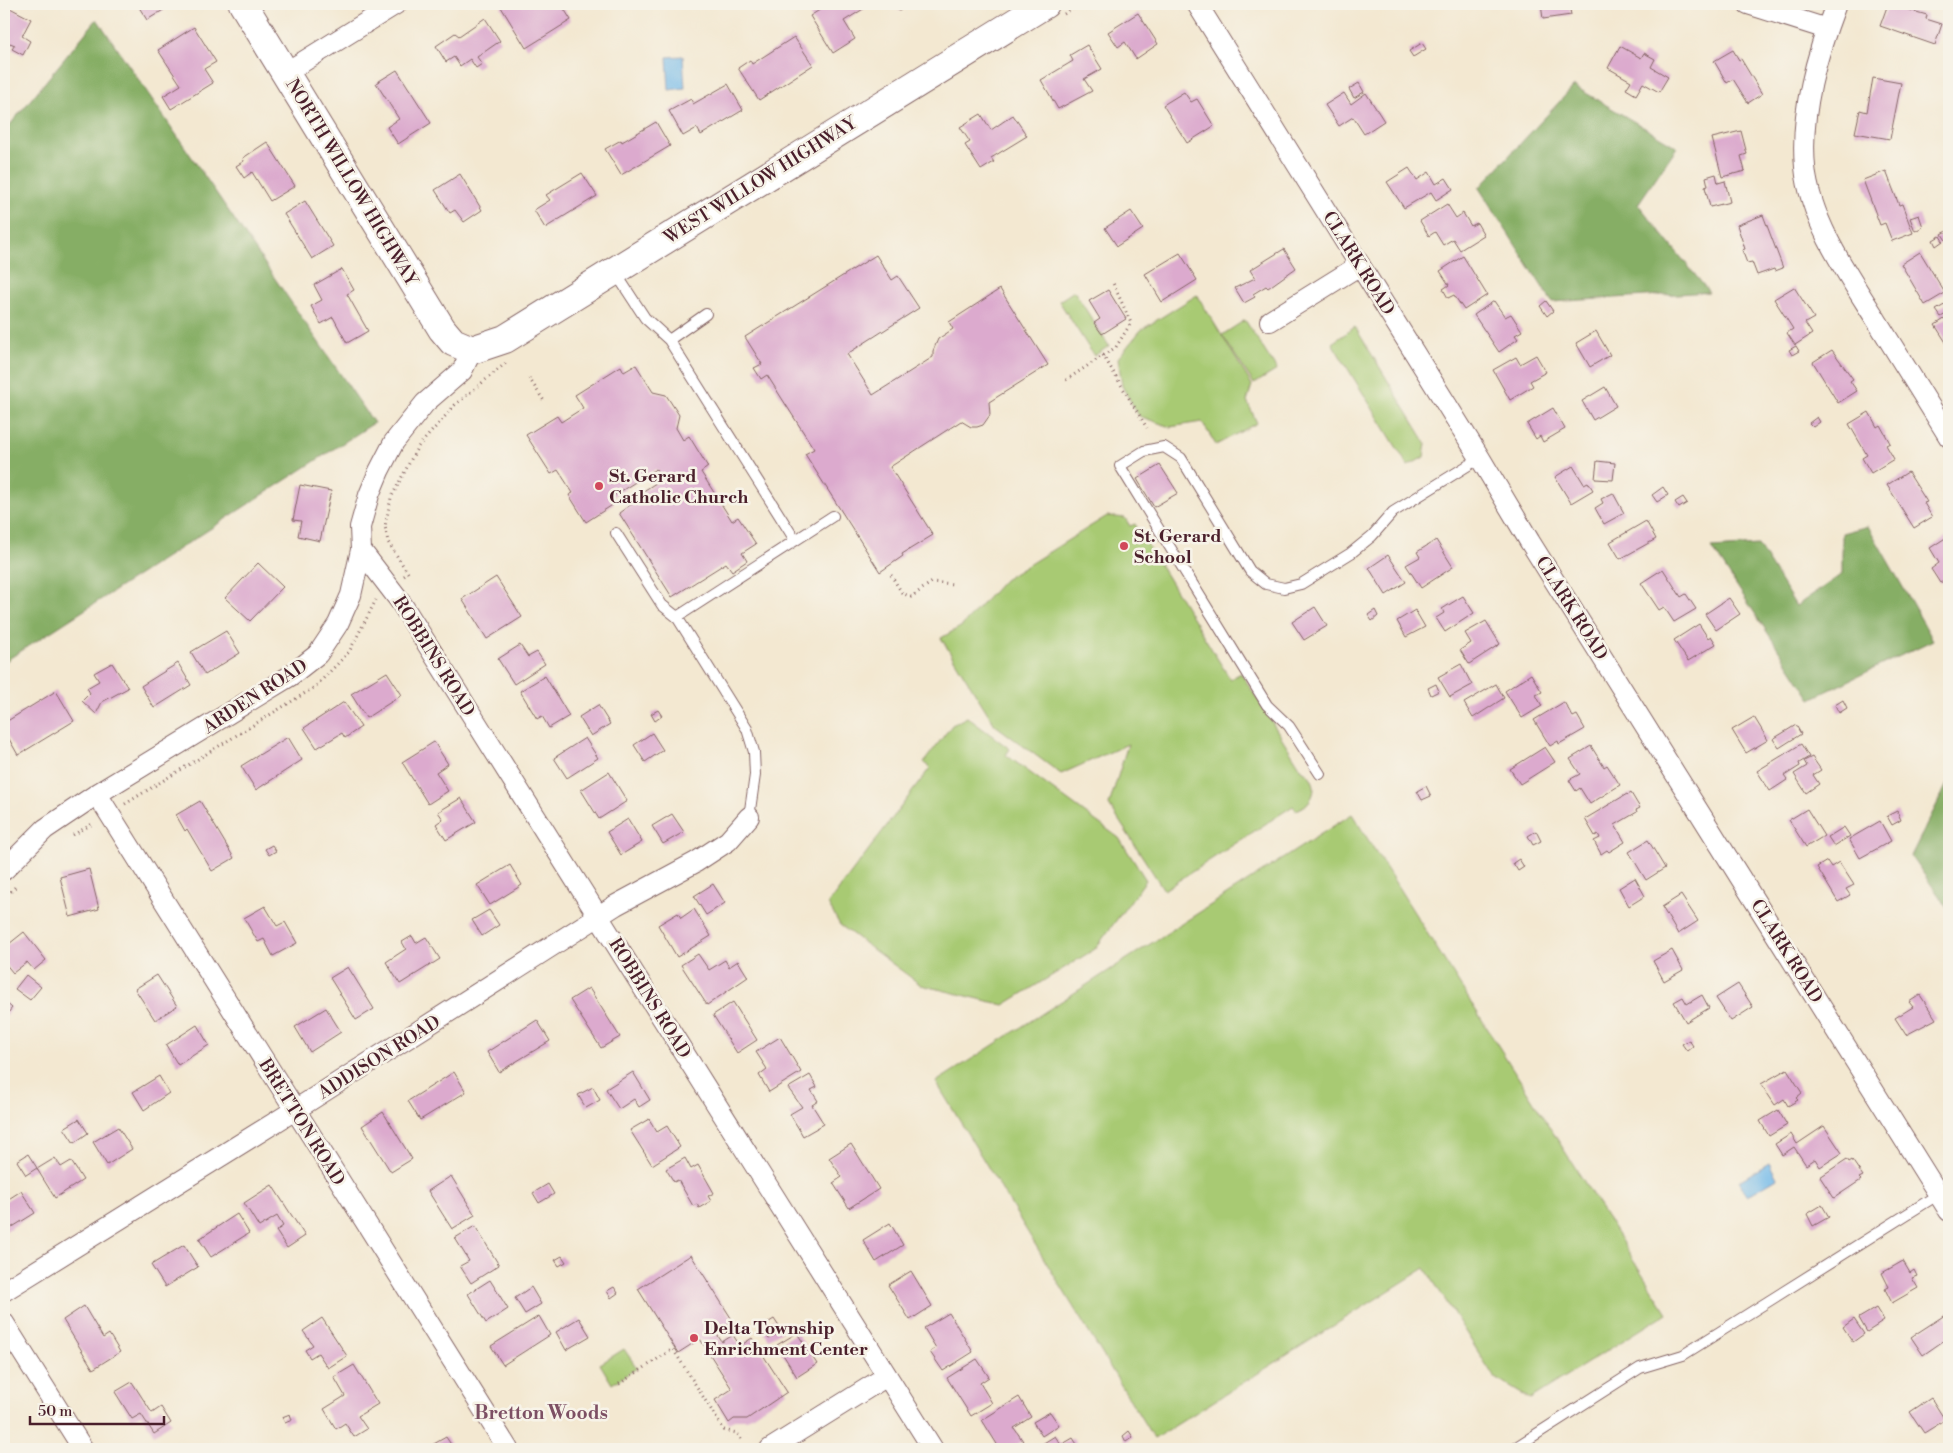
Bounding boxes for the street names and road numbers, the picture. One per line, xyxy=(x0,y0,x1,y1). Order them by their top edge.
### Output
street label: NORTH WILLOW HIGHWAY xyxy=(280,74,423,291)
street label: WEST WILLOW HIGHWAY xyxy=(659,111,862,250)
street label: CLARK ROAD xyxy=(1317,207,1400,320)
street label: CLARK ROAD xyxy=(1530,552,1613,665)
street label: ROBBINS ROAD xyxy=(387,592,480,721)
street label: ARDEN ROAD xyxy=(198,654,312,739)
street label: CLARK ROAD xyxy=(1745,895,1828,1008)
street label: ROBBINS ROAD xyxy=(603,934,696,1063)
street label: ADDISON ROAD xyxy=(313,1011,445,1105)
street label: BRETTON ROAD xyxy=(253,1054,350,1190)

